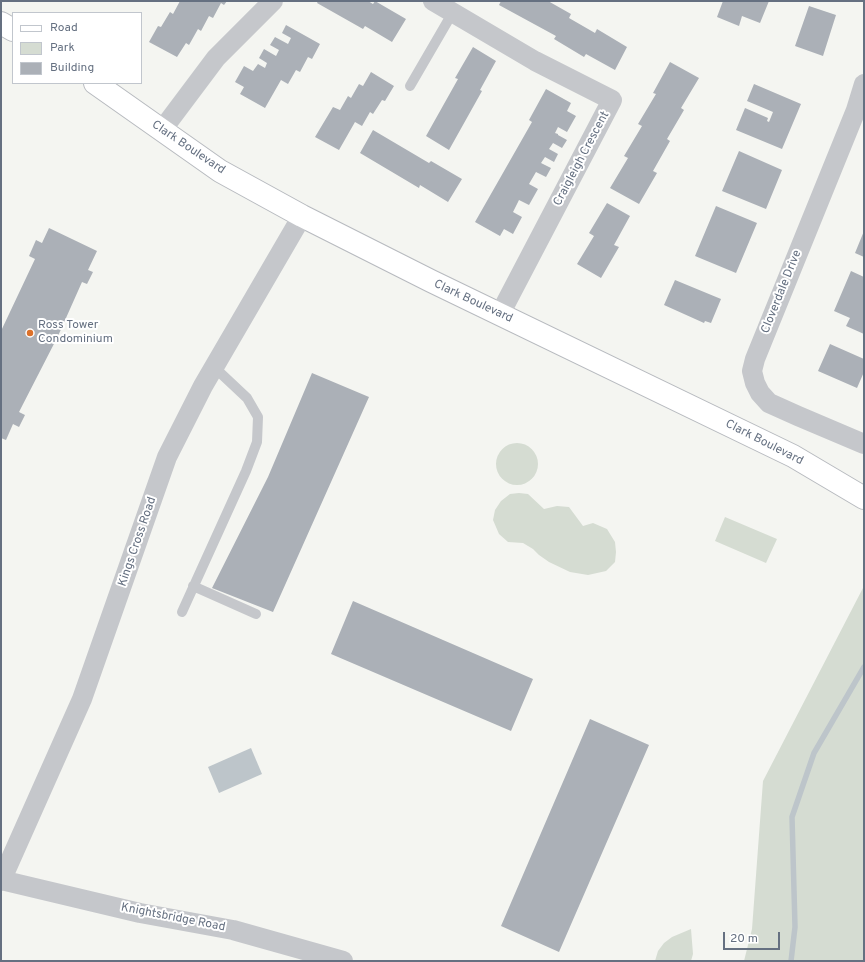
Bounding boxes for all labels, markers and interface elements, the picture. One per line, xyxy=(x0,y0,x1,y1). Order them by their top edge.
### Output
legend xyxy=(12,12,142,84)
text: Road xyxy=(50,20,78,36)
text: Park xyxy=(50,40,75,56)
text: Building xyxy=(50,60,94,76)
street label: Craigleigh Crescent xyxy=(551,109,613,209)
street label: Clark Boulevard xyxy=(149,118,227,178)
street label: Cloverdale Drive xyxy=(759,248,805,336)
street label: Clark Boulevard xyxy=(431,277,515,327)
place label: Ross Tower Condominium xyxy=(38,319,113,347)
marker: Ross Tower Condominium xyxy=(25,328,35,338)
street label: Clark Boulevard xyxy=(723,417,805,469)
street label: Kings Cross Road xyxy=(116,495,160,589)
street label: Knightsbridge Road xyxy=(120,901,226,935)
scale bar xyxy=(725,924,782,950)
text: 20 m xyxy=(730,931,758,947)

